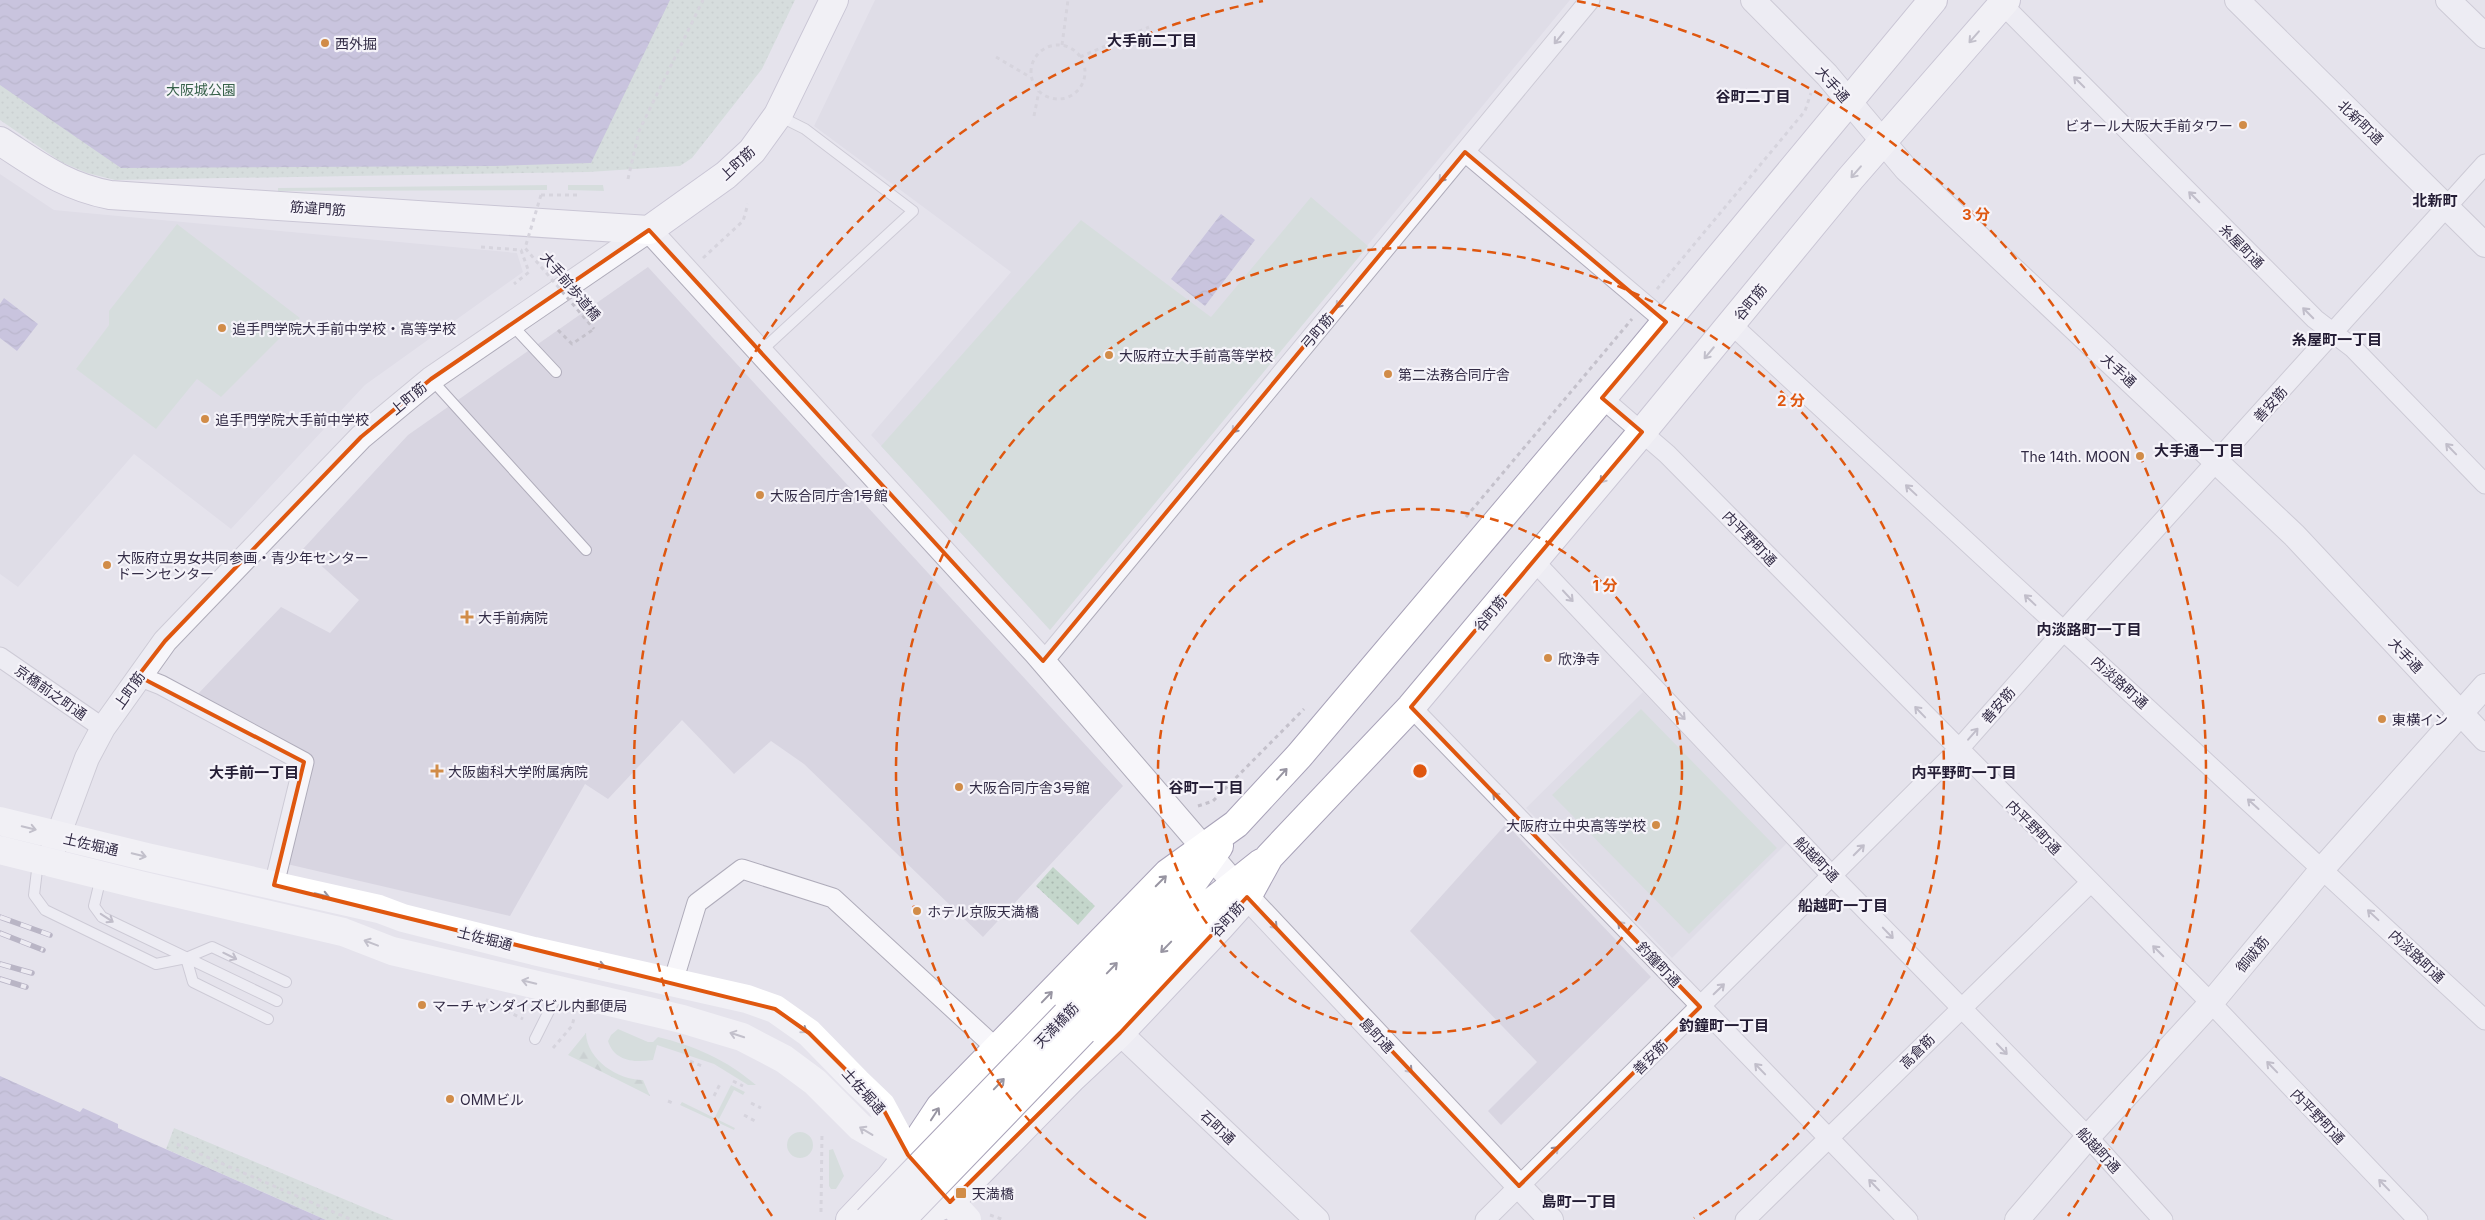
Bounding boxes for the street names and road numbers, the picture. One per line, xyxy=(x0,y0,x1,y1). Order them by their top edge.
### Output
street label: 大手通 xyxy=(1813,63,1853,105)
street label: 北新町通 xyxy=(2335,96,2387,148)
street label: 上町筋 xyxy=(716,142,758,184)
street label: 筋違門筋 xyxy=(289,198,347,218)
street label: 糸屋町通 xyxy=(2216,220,2268,272)
street label: 大手前歩道橋 xyxy=(537,248,605,324)
street label: 谷町筋 xyxy=(1730,280,1770,324)
street label: 弓町筋 xyxy=(1297,309,1337,353)
street label: 大手通 xyxy=(2098,349,2140,391)
street label: 上町筋 xyxy=(386,378,430,418)
street label: 善安筋 xyxy=(2250,383,2290,425)
street label: 内平野町通 xyxy=(1720,507,1780,569)
street label: 谷町筋 xyxy=(1470,591,1510,635)
street label: 大手通 xyxy=(2385,634,2427,676)
street label: 内淡路町通 xyxy=(2088,652,2152,712)
street label: 京橋前之町通 xyxy=(12,661,90,723)
street label: 上町筋 xyxy=(110,668,148,712)
street label: 善安筋 xyxy=(1978,684,2018,726)
street label: 内平野町通 xyxy=(2003,796,2065,858)
street label: 土佐堀通 xyxy=(62,829,120,859)
street label: 船越町通 xyxy=(1791,833,1843,885)
street label: 谷町筋 xyxy=(1207,898,1247,940)
street label: 土佐堀通 xyxy=(456,923,514,953)
street label: 内淡路町通 xyxy=(2386,926,2448,986)
street label: 御祓筋 xyxy=(2232,932,2272,976)
street label: 釣鐘町通 xyxy=(1633,938,1685,990)
street label: 天満橋筋 xyxy=(1030,999,1082,1051)
street label: 島町通 xyxy=(1356,1014,1398,1056)
street label: 高倉筋 xyxy=(1896,1030,1938,1072)
street label: 善安筋 xyxy=(1629,1036,1671,1078)
street label: 土佐堀通 xyxy=(839,1065,889,1117)
street label: 内平野町通 xyxy=(2288,1085,2348,1147)
street label: 石町通 xyxy=(1197,1106,1239,1148)
street label: 船越町通 xyxy=(2074,1124,2124,1176)

